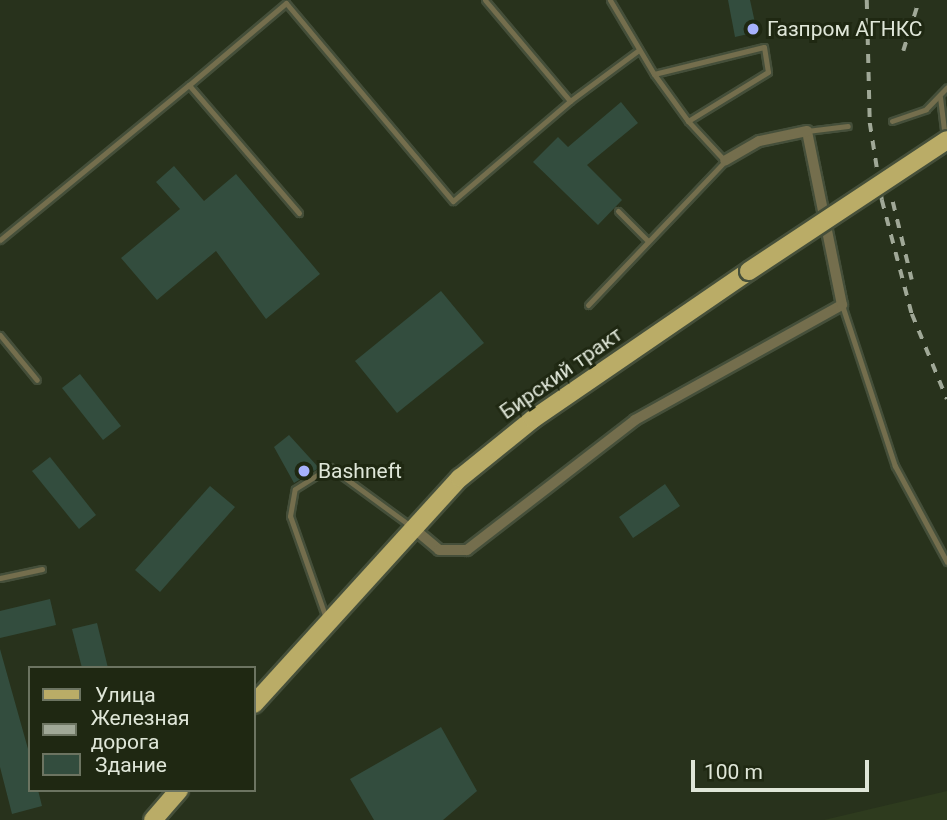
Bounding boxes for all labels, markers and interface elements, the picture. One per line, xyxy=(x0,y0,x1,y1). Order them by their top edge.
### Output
place label: Газпром АГНКС xyxy=(767,16,922,42)
marker: Газпром АГНКС xyxy=(745,21,761,37)
street label: Бирский тракт xyxy=(495,321,627,425)
place label: Bashneft xyxy=(318,458,402,484)
marker: Bashneft xyxy=(296,463,312,479)
legend xyxy=(28,666,256,792)
text: Улица xyxy=(95,683,156,707)
text: Железная дорога xyxy=(91,706,190,754)
scale bar xyxy=(695,746,874,790)
text: Здание xyxy=(95,753,167,777)
text: 100 m xyxy=(704,760,763,784)

